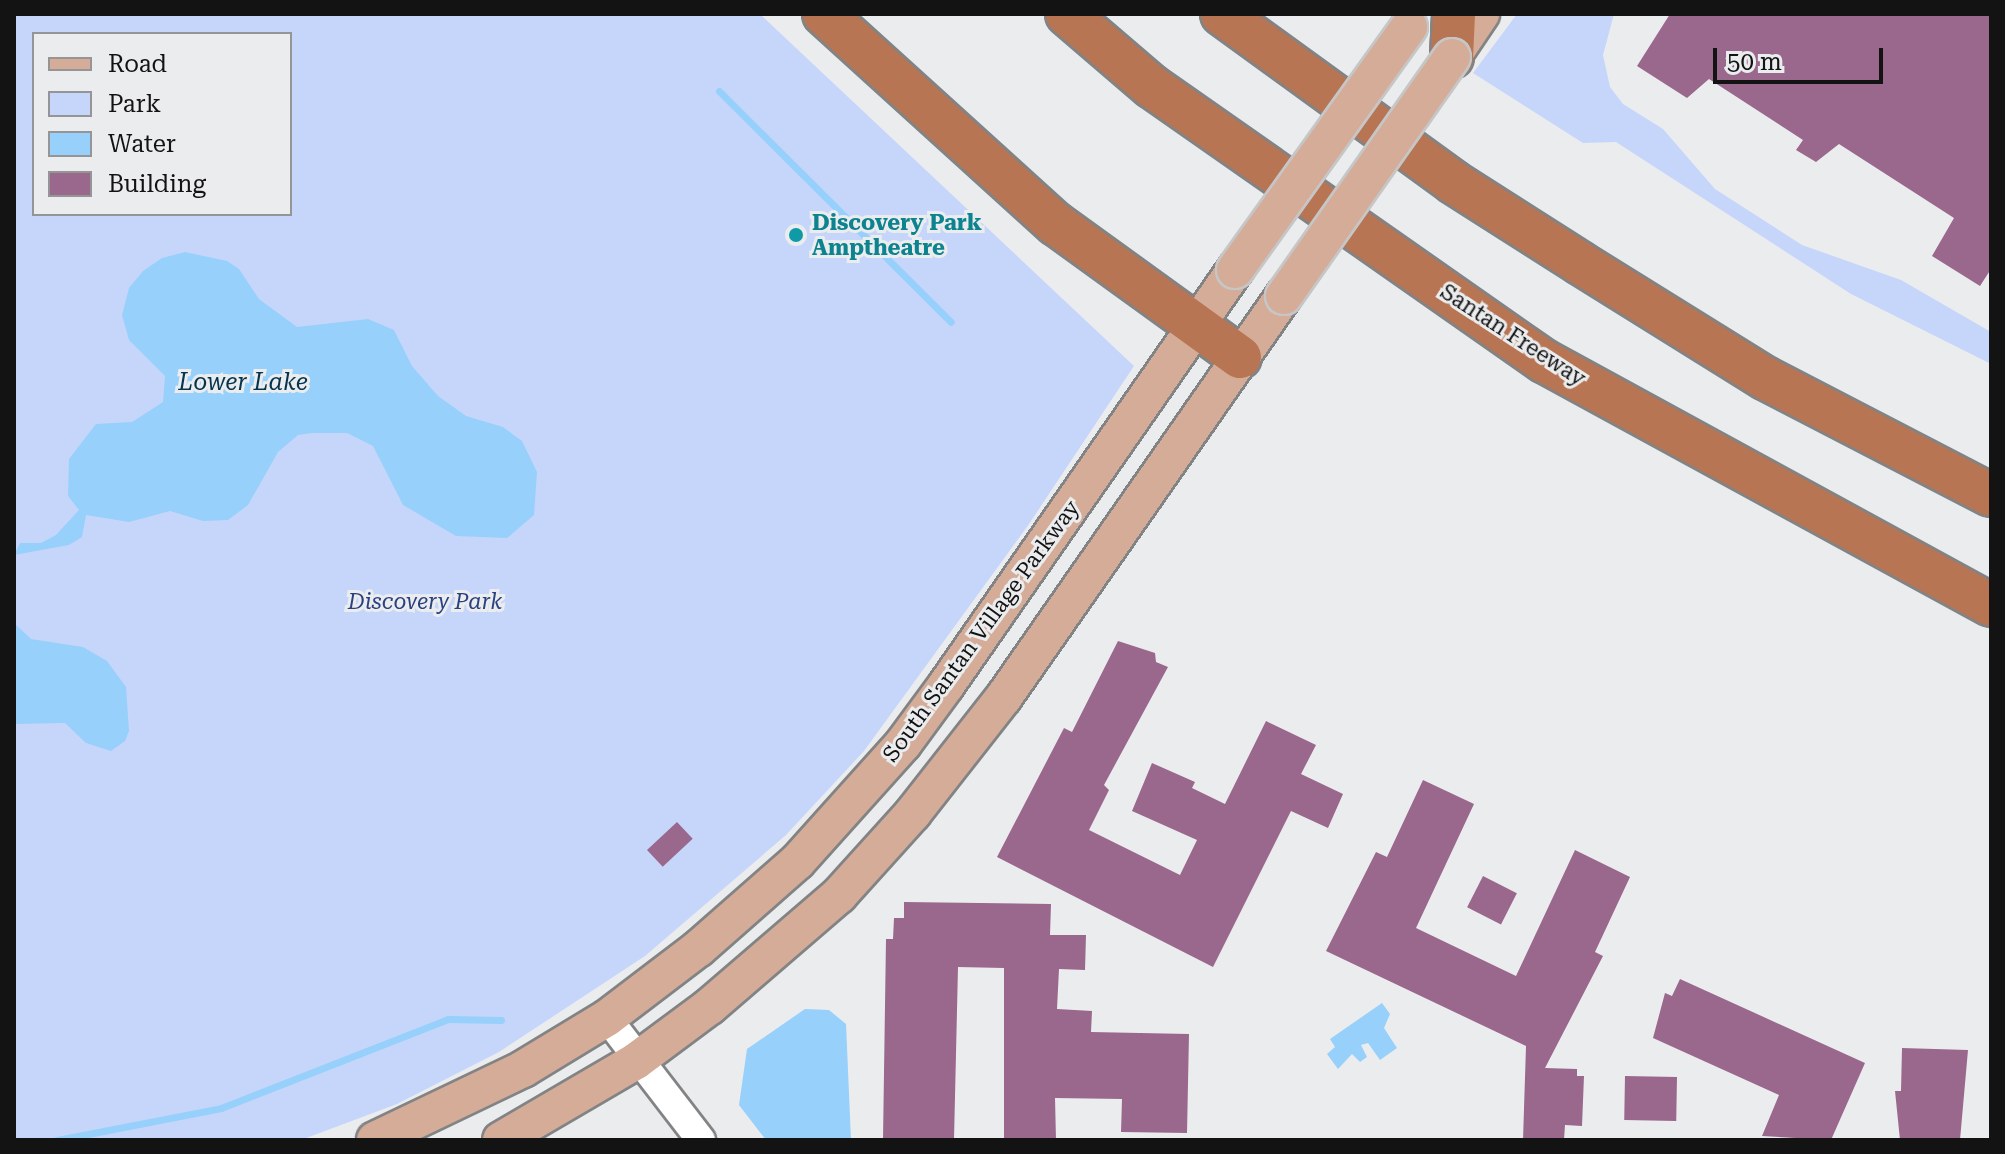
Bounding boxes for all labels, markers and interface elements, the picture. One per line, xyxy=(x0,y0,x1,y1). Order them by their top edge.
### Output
legend xyxy=(32,32,292,216)
scale bar xyxy=(1717,32,1887,82)
text: 50 m xyxy=(1727,48,1782,76)
text: Road xyxy=(108,50,167,78)
text: Park xyxy=(108,90,161,118)
text: Water xyxy=(108,130,176,158)
text: Building xyxy=(108,170,206,198)
place label: Discovery Park Amptheatre xyxy=(812,209,982,260)
marker: Discovery Park Amptheatre xyxy=(787,226,805,244)
street label: Santan Freeway xyxy=(1435,278,1591,392)
water label: Lower Lake xyxy=(178,369,308,397)
street label: South Santan Village Parkway xyxy=(877,495,1085,767)
park label: Discovery Park xyxy=(348,589,502,615)

